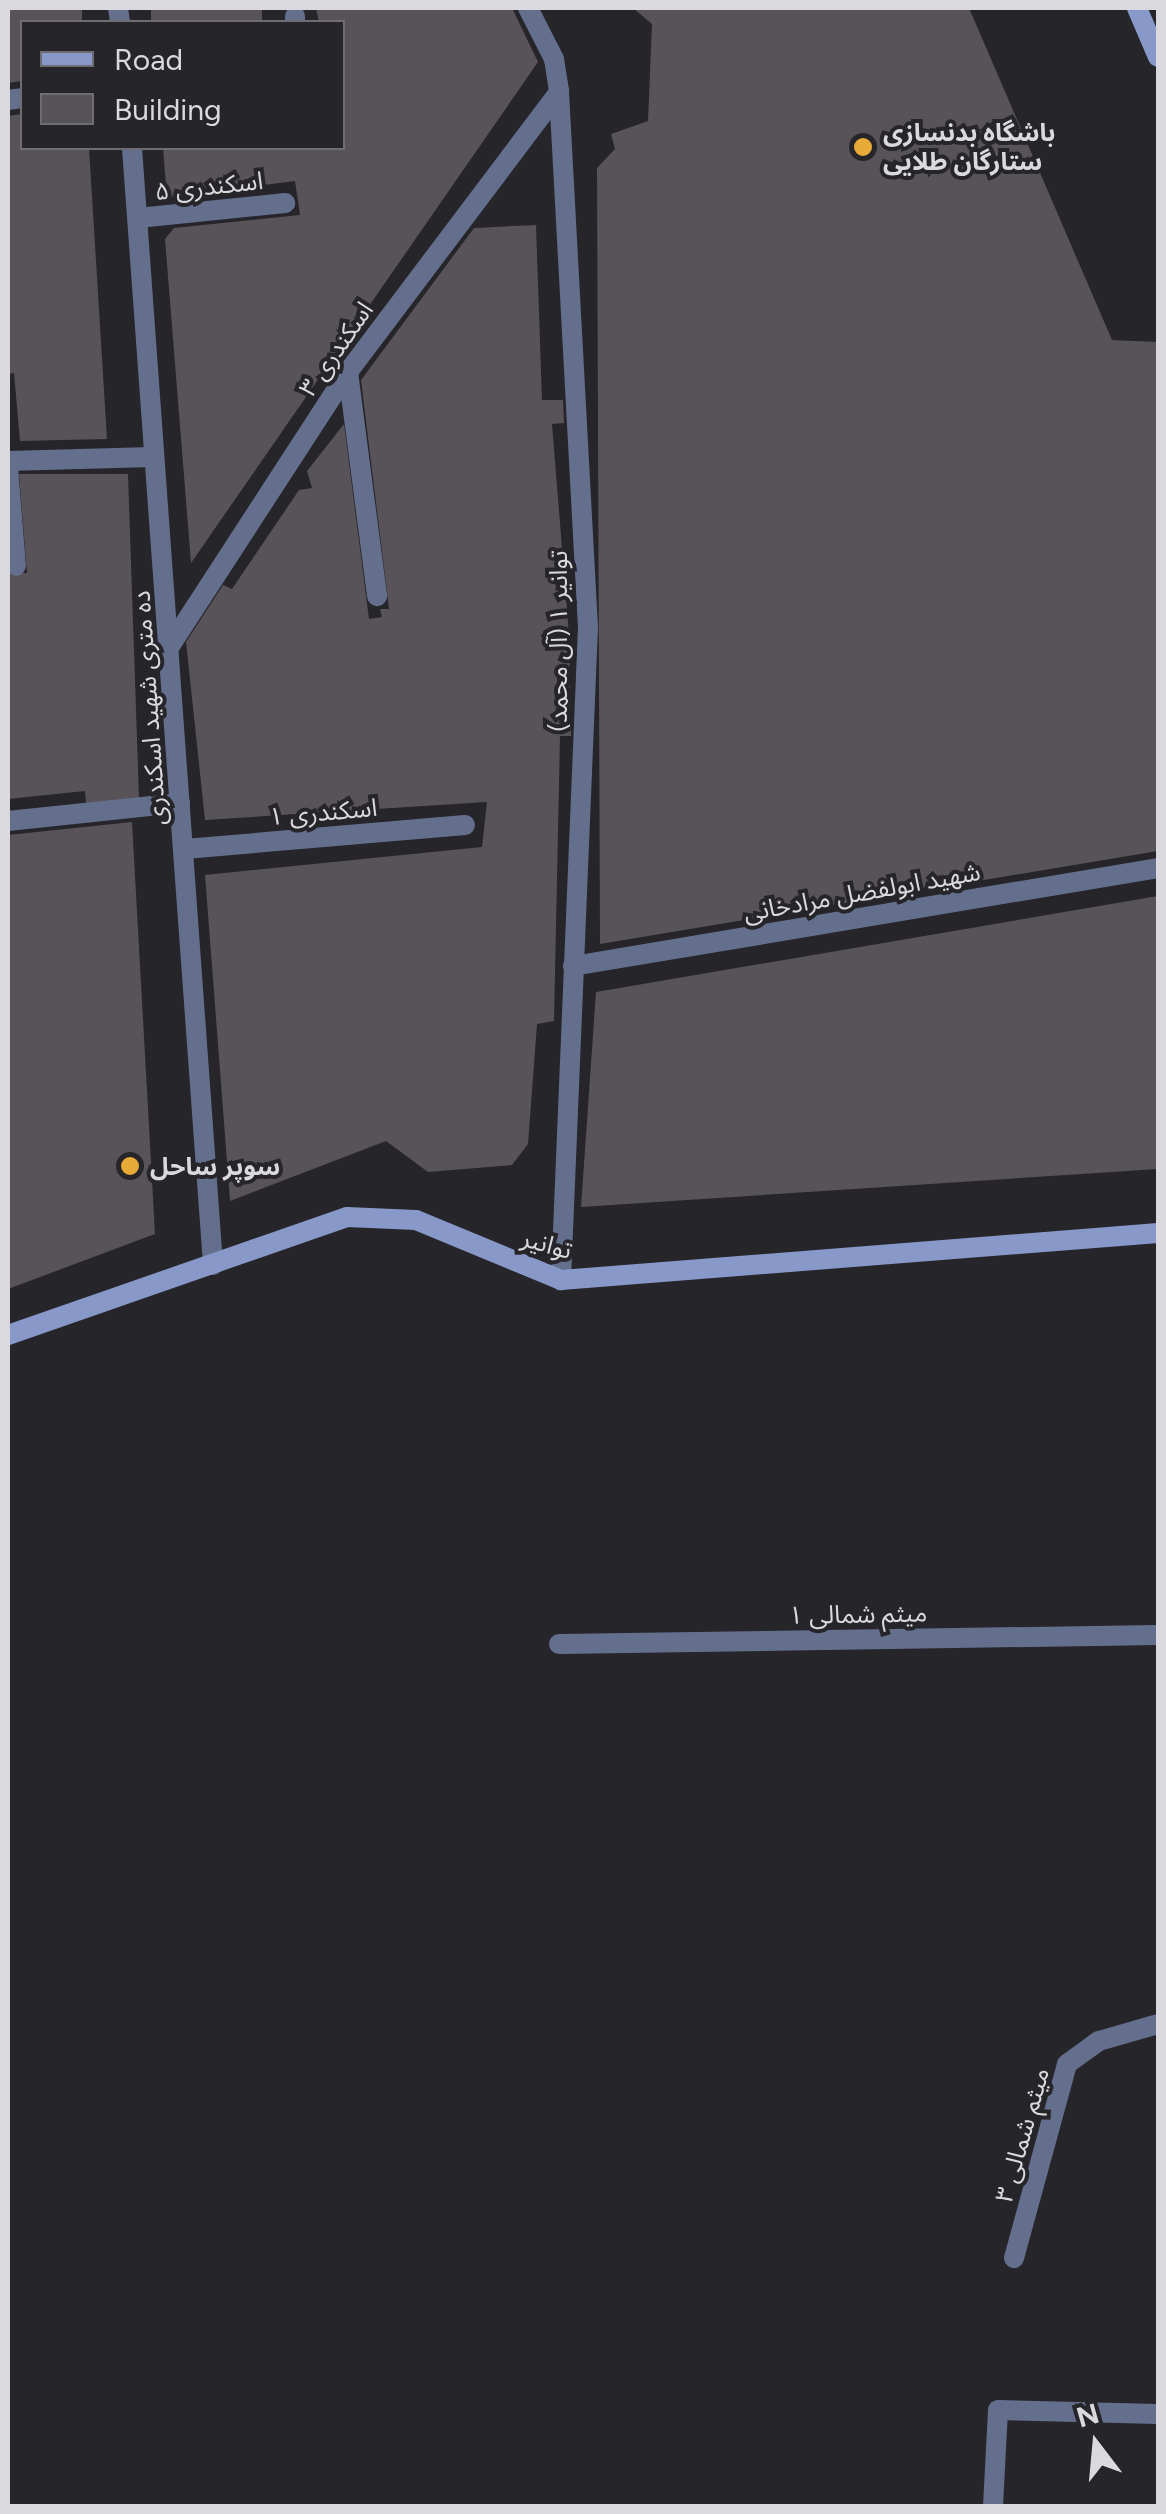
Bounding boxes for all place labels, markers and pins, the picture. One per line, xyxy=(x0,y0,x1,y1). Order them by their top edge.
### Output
place label: باشگاه بدنسازی ستارگان طلایی xyxy=(883,118,1055,177)
marker: باشگاه بدنسازی ستارگان طلایی xyxy=(852,136,874,158)
place label: سوپر ساحل xyxy=(150,1151,280,1181)
marker: سوپر ساحل xyxy=(119,1155,141,1177)

